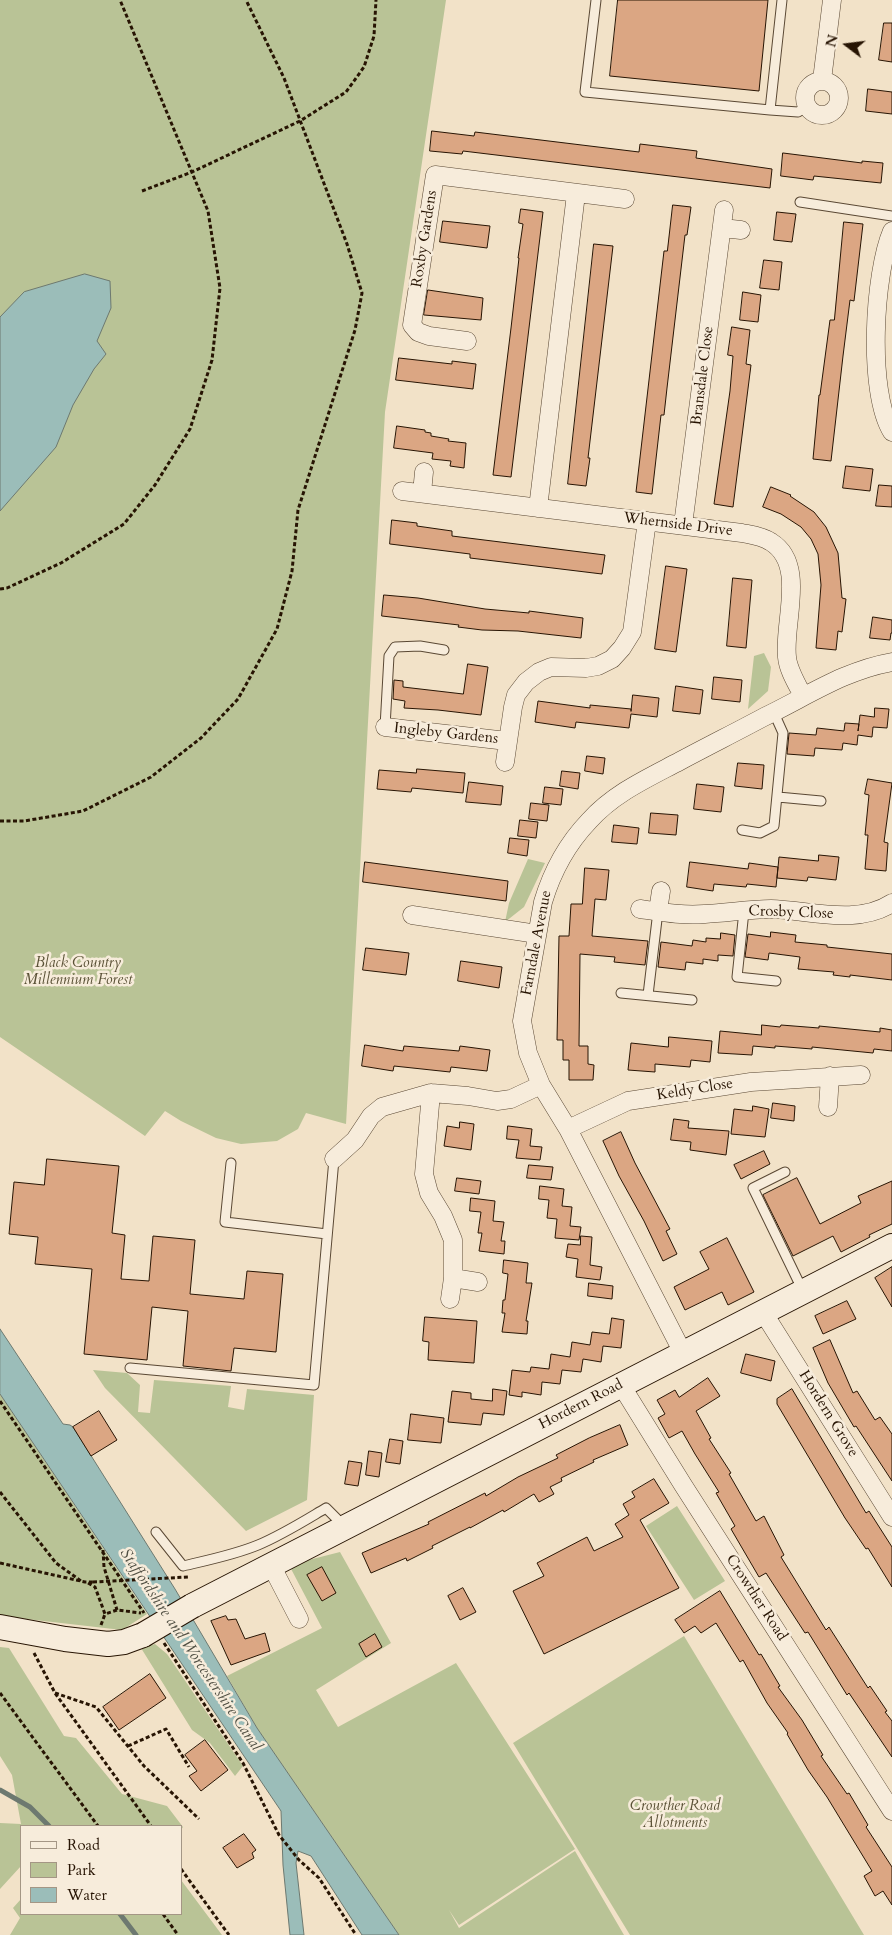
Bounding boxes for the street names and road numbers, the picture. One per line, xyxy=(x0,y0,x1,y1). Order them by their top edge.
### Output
street label: Roxby Gardens xyxy=(408,189,442,289)
street label: Bransdale Close xyxy=(688,325,718,427)
street label: Whernside Drive xyxy=(622,509,734,541)
street label: Ingleby Gardens xyxy=(393,720,499,748)
street label: Farndale Avenue xyxy=(518,889,556,997)
street label: Crosby Close xyxy=(748,903,834,923)
street label: Keldy Close xyxy=(656,1075,734,1105)
street label: Hordern Grove xyxy=(794,1367,862,1461)
street label: Hordern Road xyxy=(536,1376,626,1434)
street label: Crowther Road xyxy=(721,1551,791,1645)

